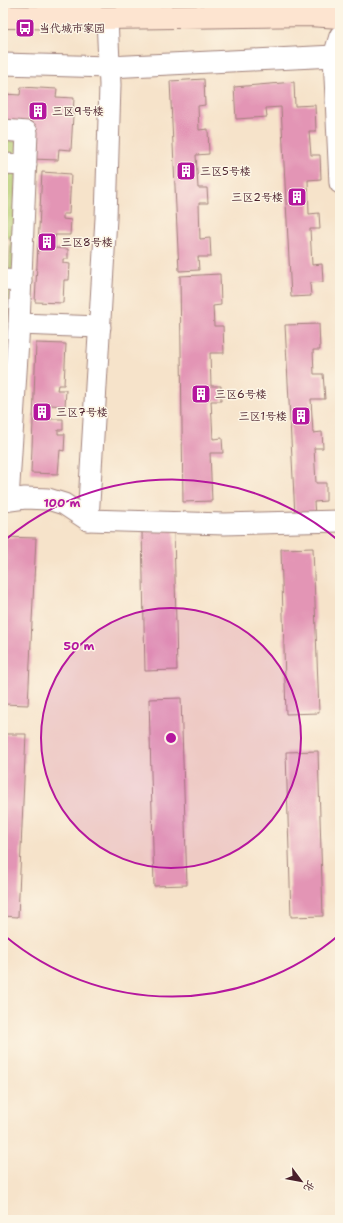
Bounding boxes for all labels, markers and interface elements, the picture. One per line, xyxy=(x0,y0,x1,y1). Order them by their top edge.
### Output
bus stop icon: 当代城市家园 xyxy=(14,17,36,39)
place label: 当代城市家园 xyxy=(39,21,105,36)
building icon: 三区9号楼 xyxy=(27,100,49,122)
place label: 三区9号楼 xyxy=(52,104,104,119)
building icon: 三区5号楼 xyxy=(175,160,197,182)
place label: 三区5号楼 xyxy=(200,164,251,179)
building icon: 三区2号楼 xyxy=(286,186,308,208)
place label: 三区2号楼 xyxy=(231,190,283,205)
building icon: 三区8号楼 xyxy=(36,231,58,253)
place label: 三区8号楼 xyxy=(61,235,113,250)
building icon: 三区6号楼 xyxy=(190,383,212,405)
place label: 三区6号楼 xyxy=(215,387,267,402)
building icon: 三区7号楼 xyxy=(31,401,53,423)
place label: 三区7号楼 xyxy=(56,405,108,420)
building icon: 三区1号楼 xyxy=(290,405,312,427)
place label: 三区1号楼 xyxy=(238,409,287,424)
text: 100 m xyxy=(44,495,81,511)
text: 50 m xyxy=(64,638,95,654)
centre of rings xyxy=(164,731,178,745)
north arrow xyxy=(281,1161,321,1201)
text: 北 xyxy=(300,1177,318,1195)

